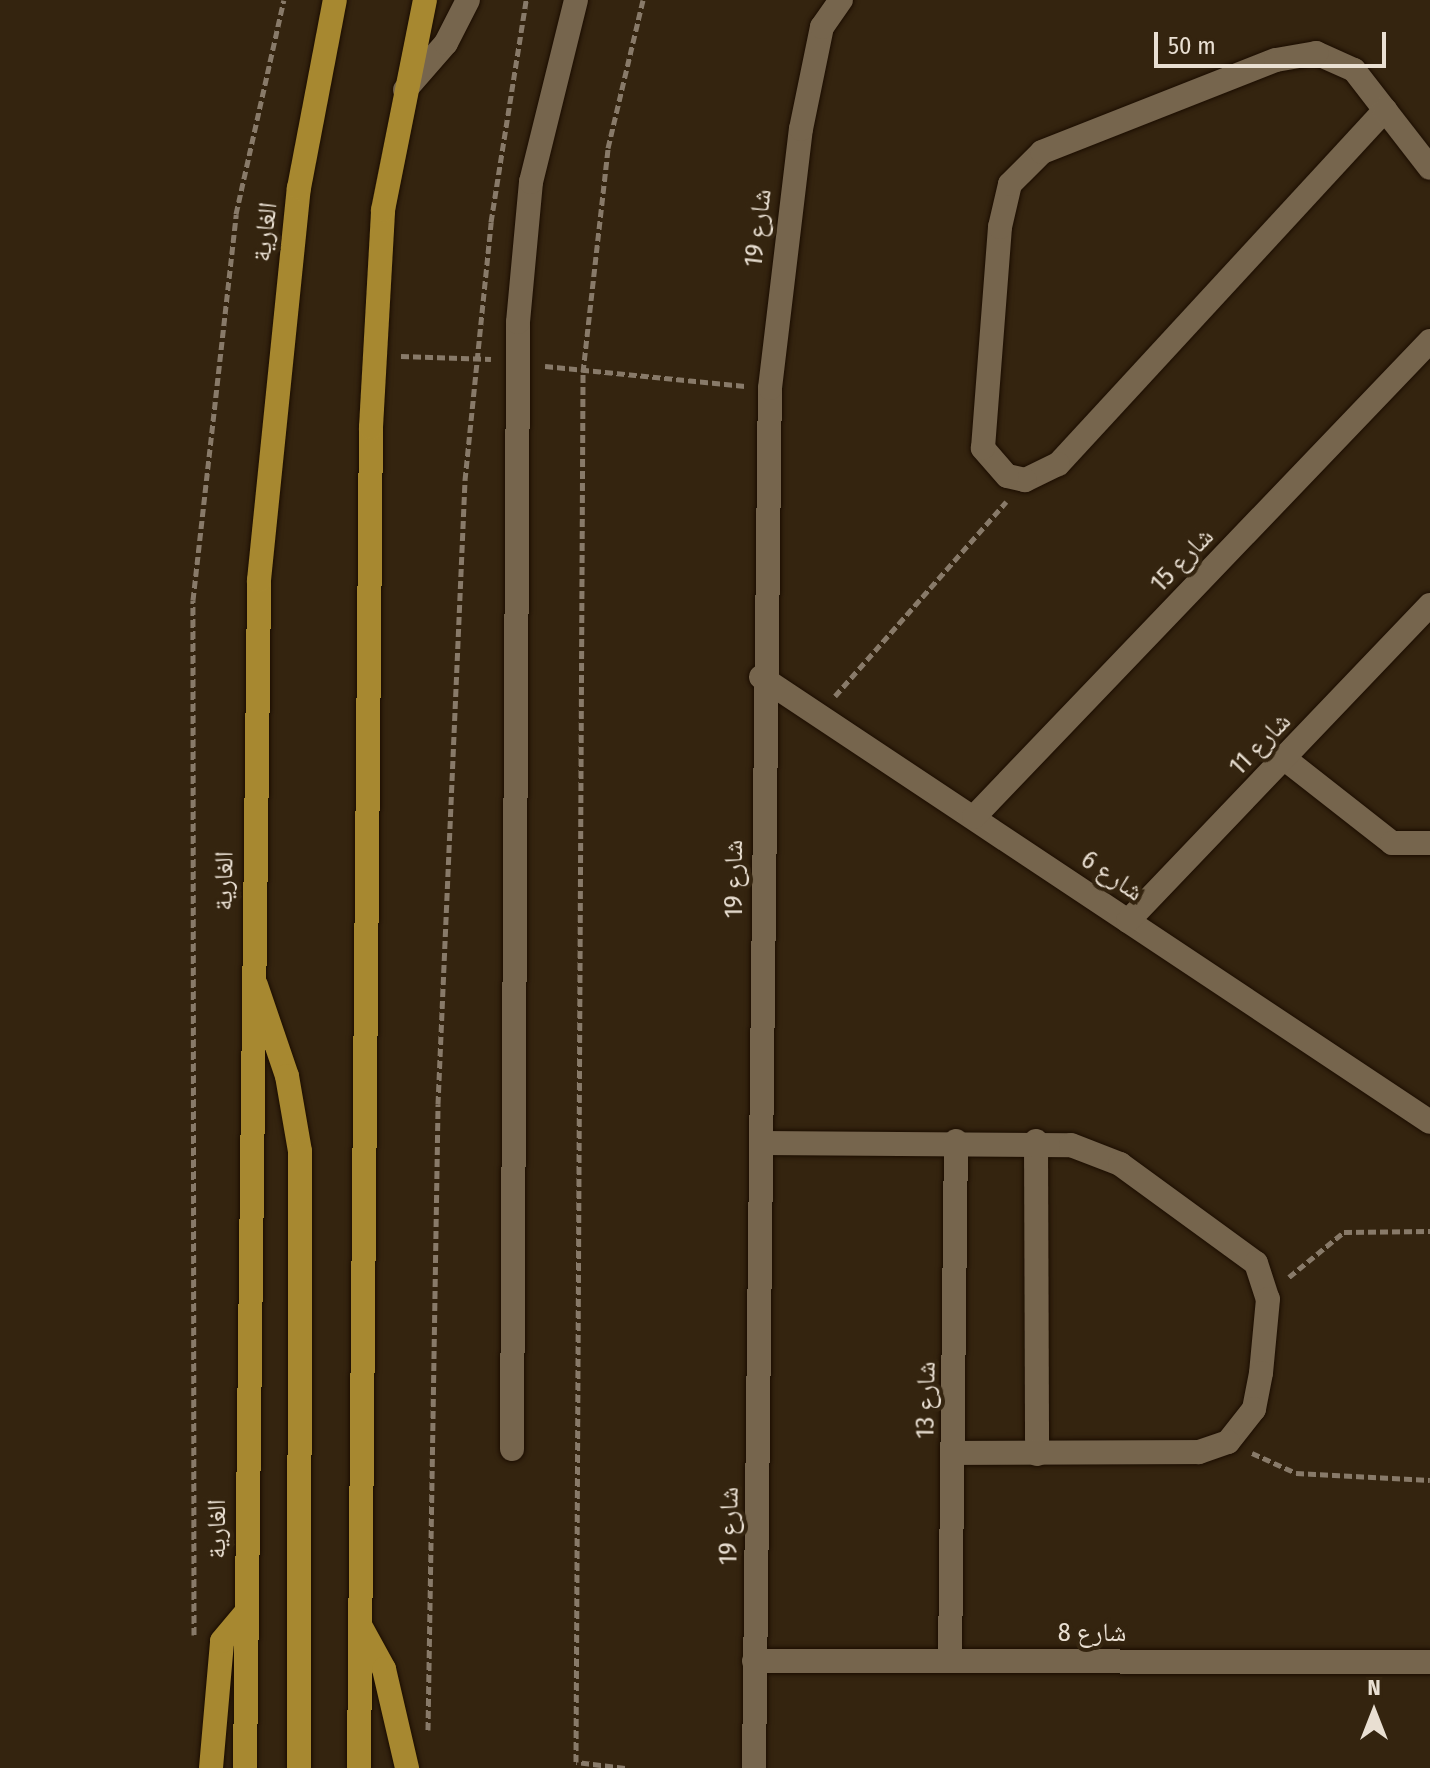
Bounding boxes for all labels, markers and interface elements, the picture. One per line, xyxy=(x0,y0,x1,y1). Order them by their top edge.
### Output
scale bar xyxy=(1158,16,1390,66)
text: 50 m xyxy=(1168,32,1216,60)
street label: شارع 19 xyxy=(738,187,778,269)
street label: الغارية xyxy=(246,200,284,264)
street label: شارع 15 xyxy=(1144,521,1220,599)
street label: شارع 11 xyxy=(1223,706,1297,782)
street label: شارع 19 xyxy=(718,840,750,918)
street label: شارع 6 xyxy=(1075,844,1149,908)
street label: الغارية xyxy=(208,851,240,911)
street label: شارع 13 xyxy=(910,1361,942,1439)
street label: شارع 19 xyxy=(713,1487,745,1565)
street label: الغارية xyxy=(201,1499,233,1559)
street label: شارع 8 xyxy=(1058,1617,1126,1649)
north arrow xyxy=(1334,1672,1414,1752)
text: N xyxy=(1367,1674,1381,1701)

